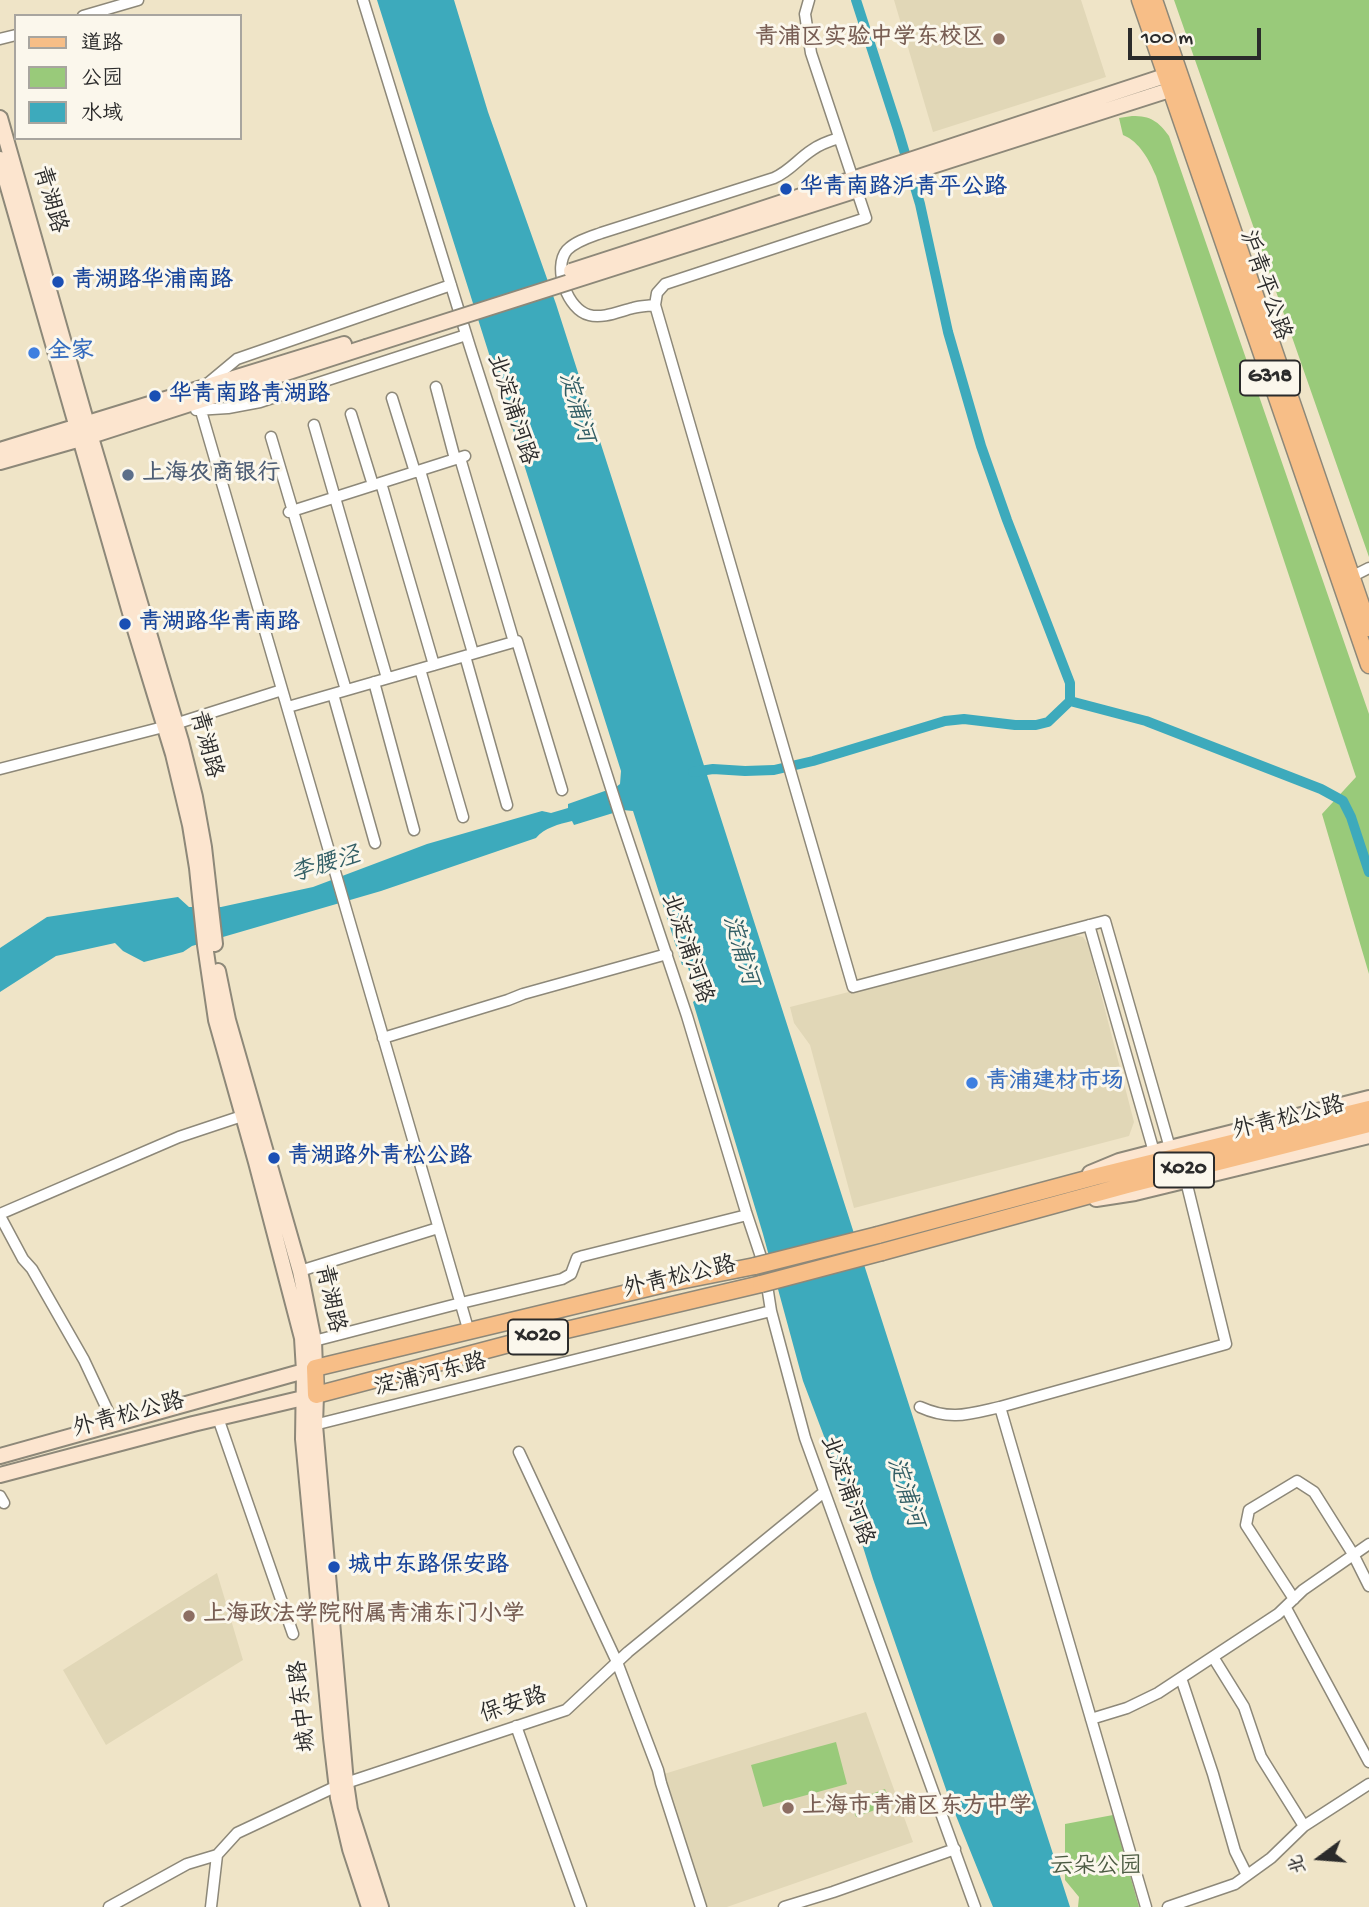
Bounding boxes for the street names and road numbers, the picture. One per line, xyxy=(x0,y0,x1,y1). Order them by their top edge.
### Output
street label: 青湖路 xyxy=(25,163,71,237)
street label: 沪青平公路 xyxy=(1231,227,1295,345)
street label: 北淀浦河路 xyxy=(479,351,541,469)
road number: G318 xyxy=(1240,360,1300,396)
street label: 青湖路 xyxy=(182,708,226,782)
street label: 北淀浦河路 xyxy=(653,890,717,1008)
street label: 外青松公路 xyxy=(1230,1093,1348,1147)
road number: X020 xyxy=(1154,1152,1214,1188)
street label: 外青松公路 xyxy=(621,1253,739,1305)
street label: 青湖路 xyxy=(307,1262,349,1336)
road number: X020 xyxy=(508,1320,568,1354)
street label: 淀浦河东路 xyxy=(372,1350,490,1404)
street label: 外青松公路 xyxy=(70,1389,188,1445)
street label: 北淀浦河路 xyxy=(812,1432,878,1550)
street label: 城中东路 xyxy=(286,1659,324,1753)
street label: 保安路 xyxy=(477,1683,551,1731)

